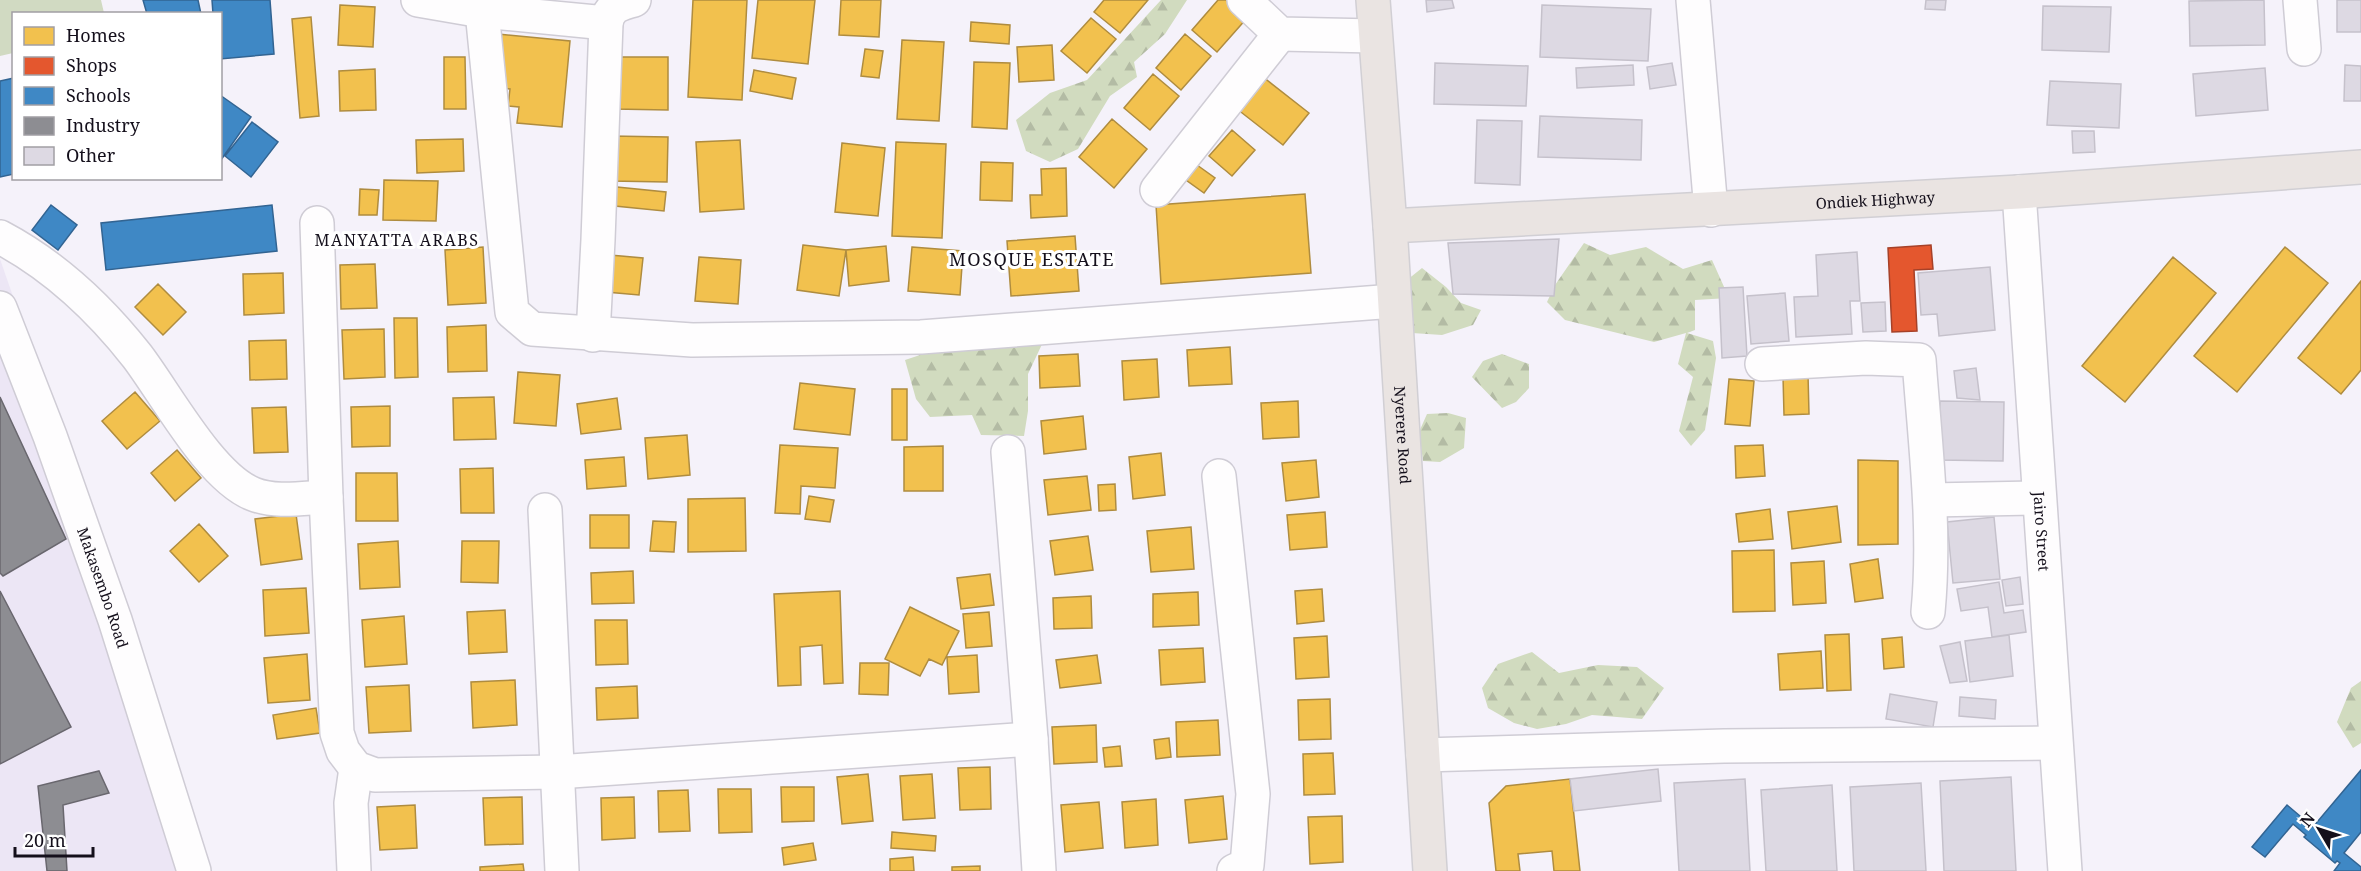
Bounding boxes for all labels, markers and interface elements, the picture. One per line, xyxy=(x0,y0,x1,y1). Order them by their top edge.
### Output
legend xyxy=(12,12,222,180)
text: Homes xyxy=(66,23,125,47)
text: Shops xyxy=(66,53,117,77)
text: Schools xyxy=(66,83,131,107)
text: Industry xyxy=(66,113,141,137)
text: Other xyxy=(66,143,116,167)
street label: Ondiek Highway xyxy=(1815,187,1936,213)
district label: MANYATTA ARABS xyxy=(314,229,480,251)
district label: MOSQUE ESTATE xyxy=(949,247,1115,271)
street label: Nyerere Road xyxy=(1390,385,1416,485)
street label: Jairo Street xyxy=(2029,490,2055,572)
street label: Makasembo Road xyxy=(73,524,133,650)
north arrow xyxy=(2289,799,2349,859)
text: N xyxy=(2295,807,2320,831)
scale bar xyxy=(15,820,93,858)
text: 20 m xyxy=(24,828,66,852)

